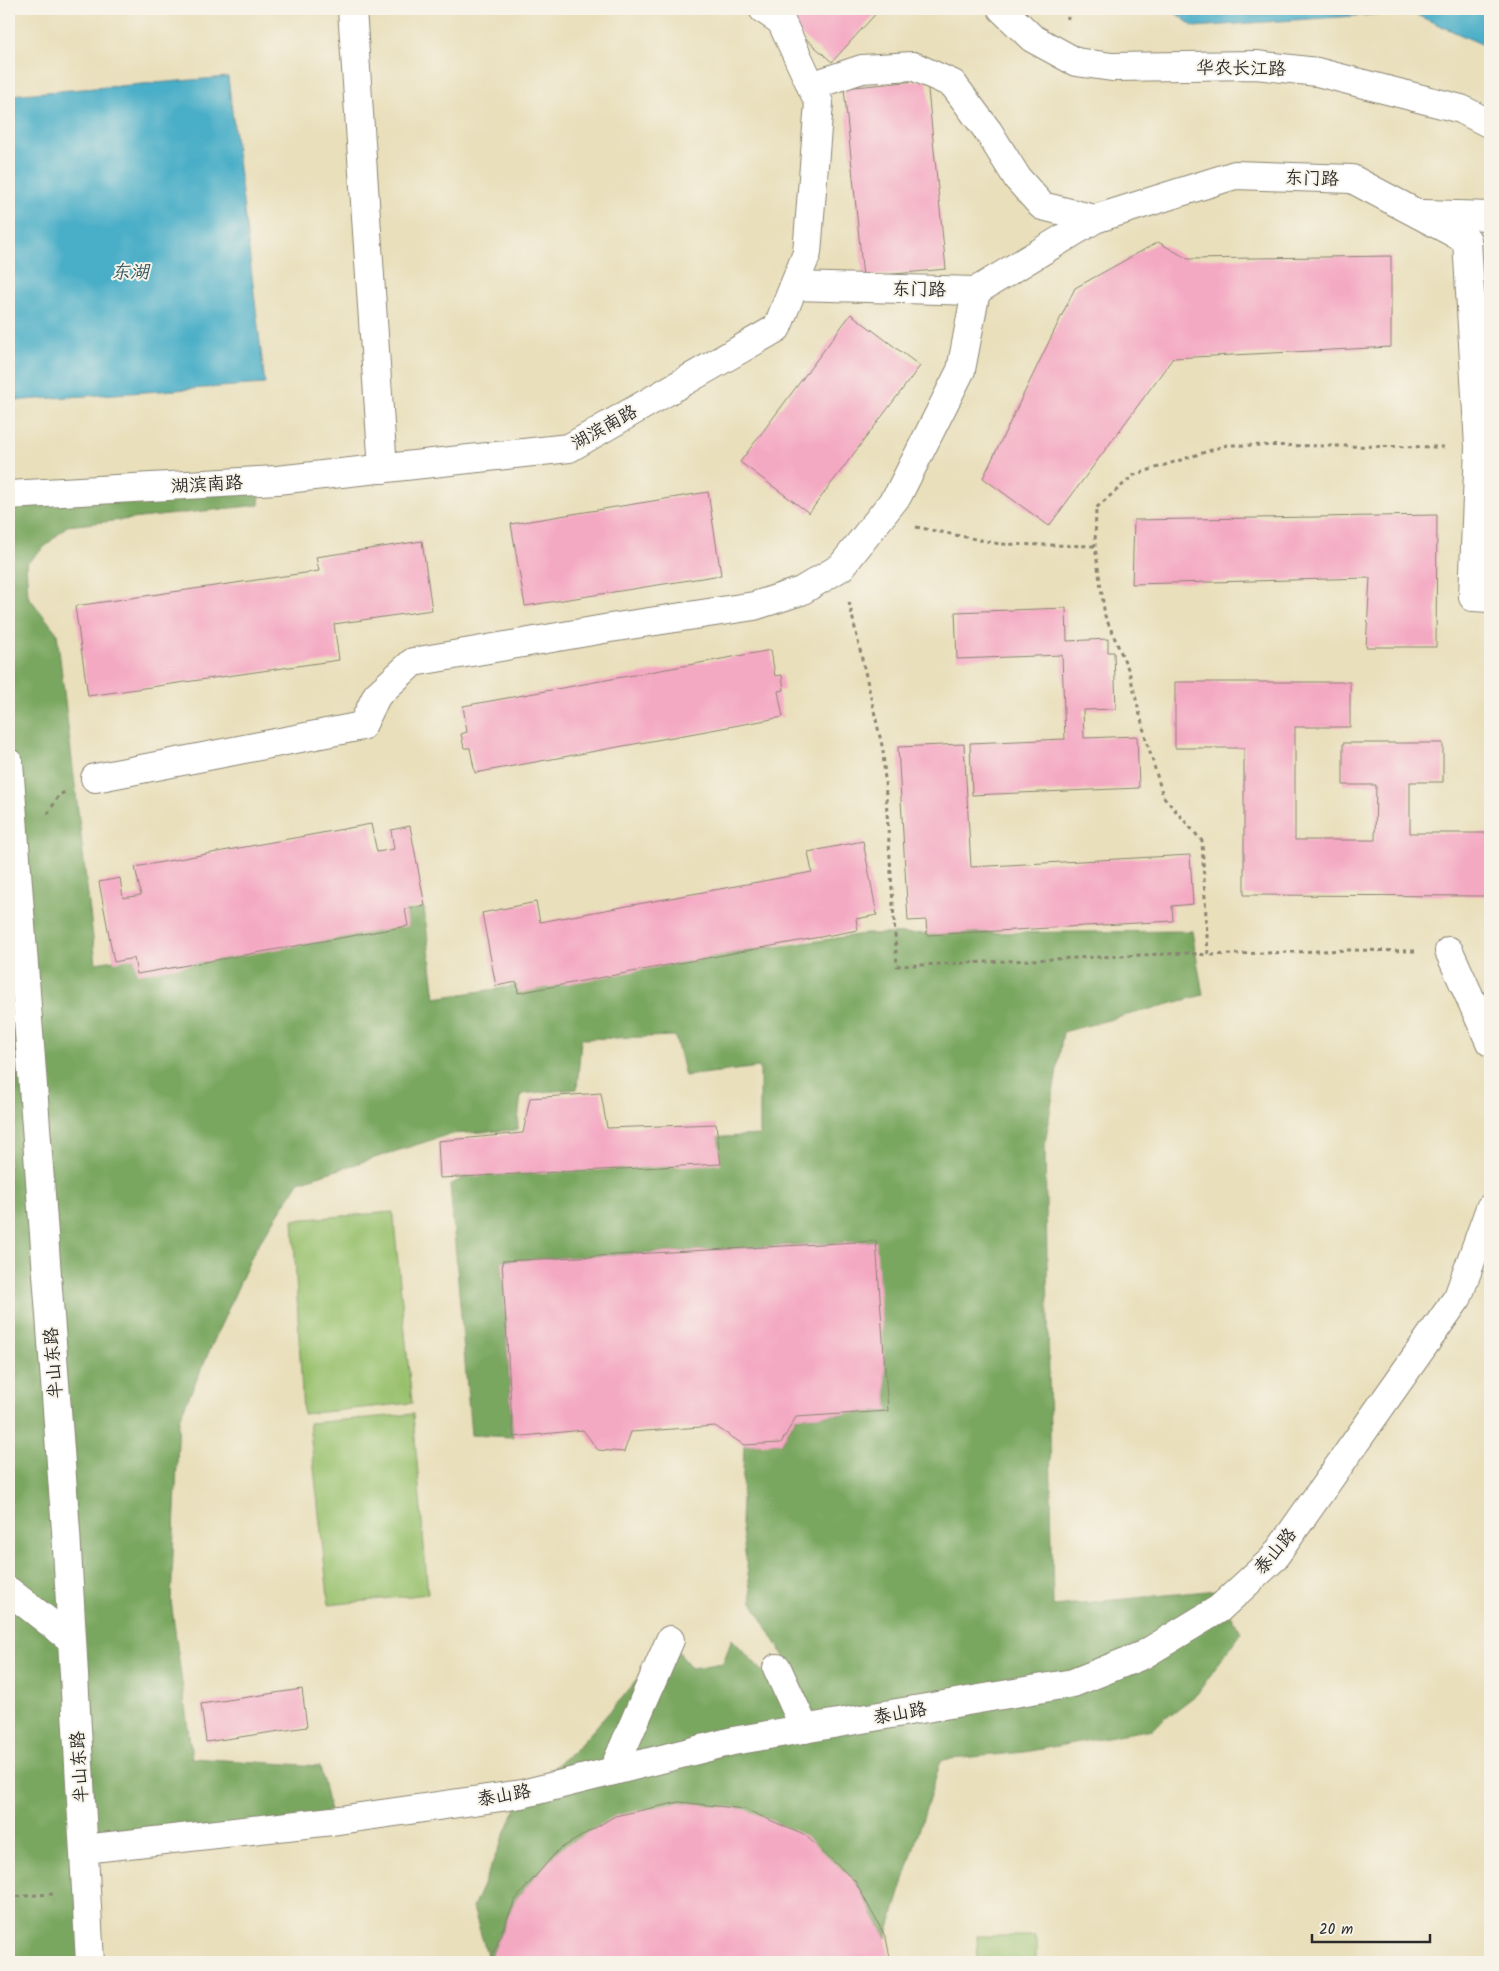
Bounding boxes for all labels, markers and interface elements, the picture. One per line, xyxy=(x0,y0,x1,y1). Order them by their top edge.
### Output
street label: 华农长江路 xyxy=(1196,54,1286,85)
street label: 东门路 xyxy=(1284,164,1339,195)
water label: 东湖 xyxy=(111,258,151,288)
street label: 东门路 xyxy=(892,276,946,305)
street label: 湖滨南路 xyxy=(566,398,643,458)
street label: 湖滨南路 xyxy=(170,469,244,502)
street label: 半山东路 xyxy=(38,1326,71,1400)
street label: 泰山路 xyxy=(1248,1522,1305,1582)
street label: 泰山路 xyxy=(871,1696,929,1733)
street label: 半山东路 xyxy=(64,1730,97,1804)
street label: 泰山路 xyxy=(475,1778,533,1815)
scale bar xyxy=(1312,1911,1429,1943)
text: 20 m xyxy=(1319,1918,1353,1942)

